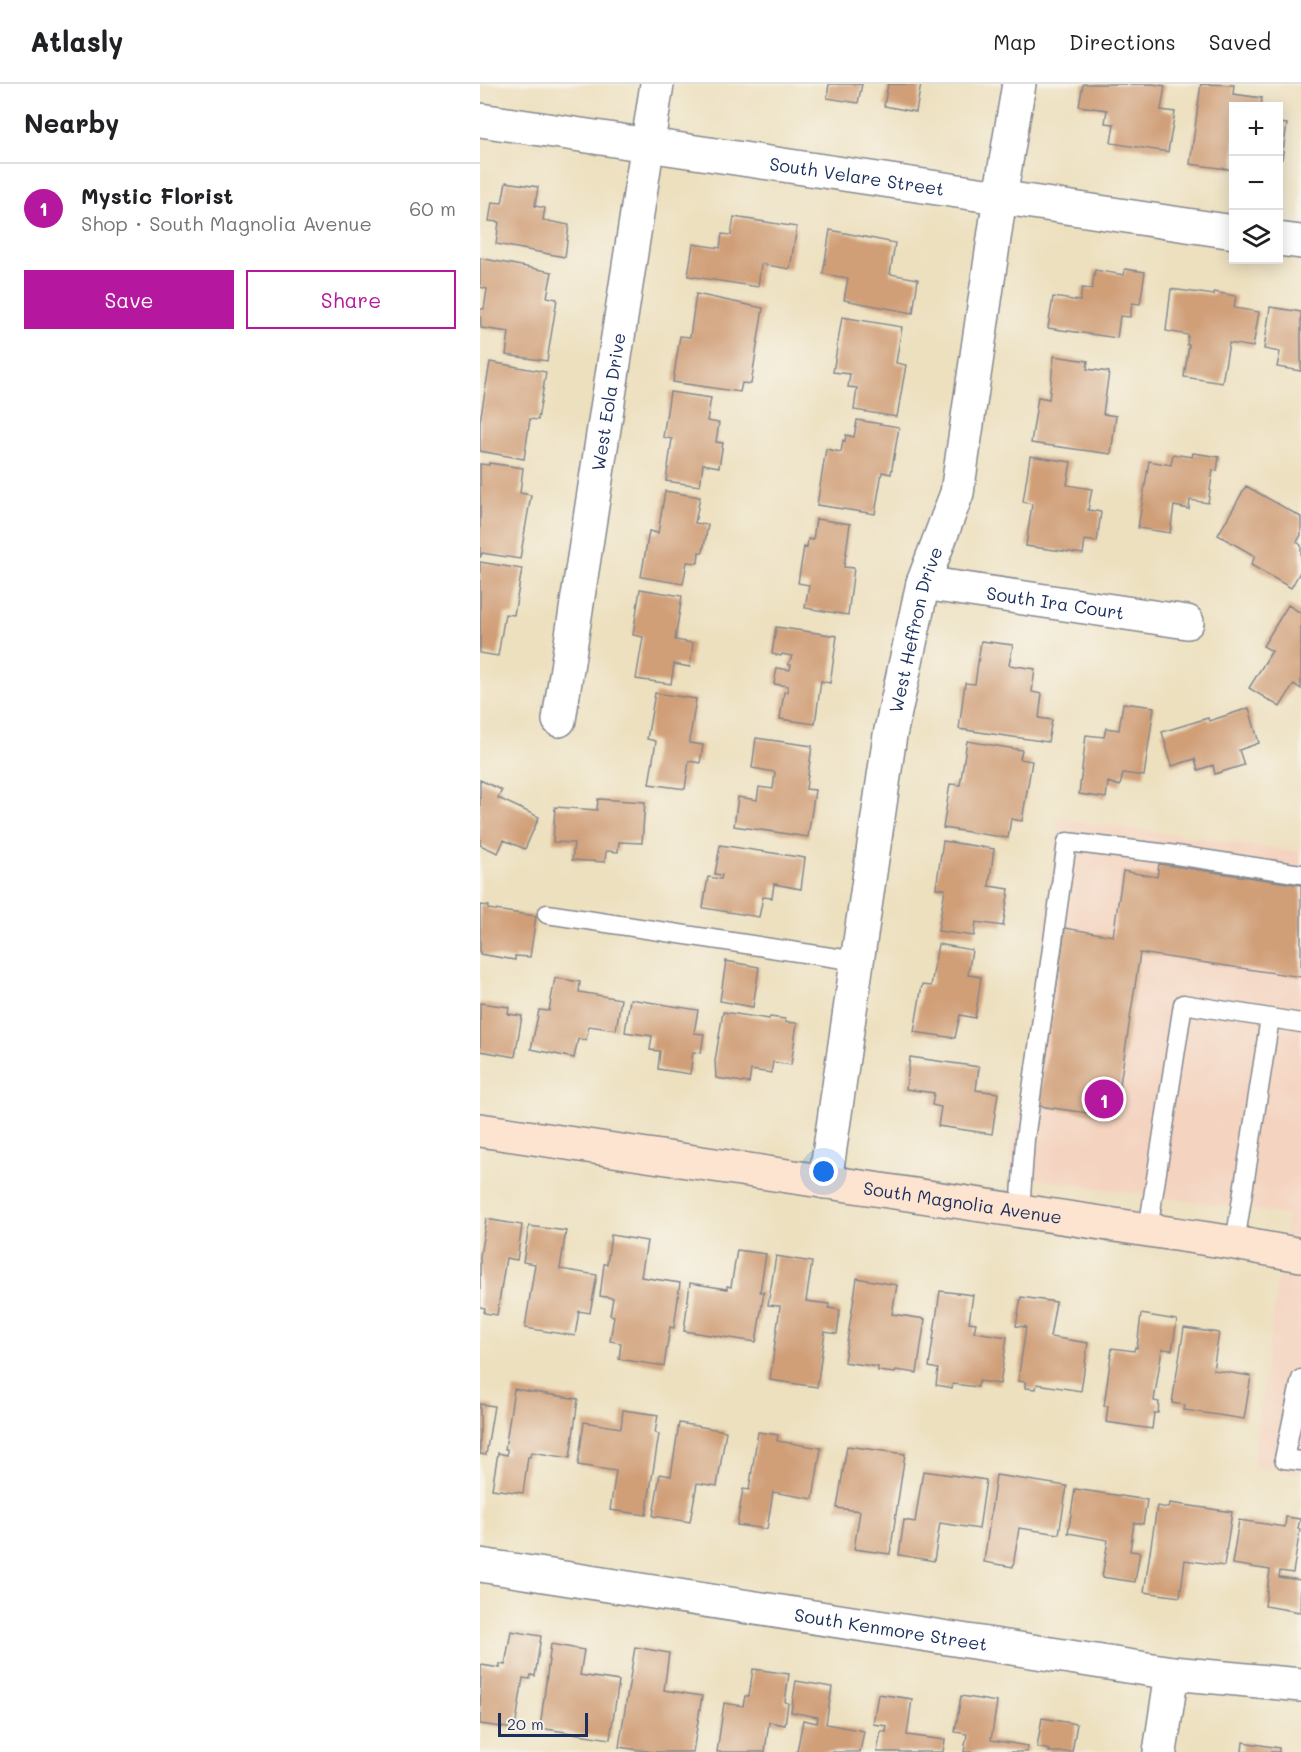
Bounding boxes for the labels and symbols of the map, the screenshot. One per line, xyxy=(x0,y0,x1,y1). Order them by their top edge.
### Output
street label: South Velare Street xyxy=(768,151,946,201)
street label: West Eola Drive xyxy=(586,331,631,473)
street label: West Heffron Drive xyxy=(883,543,948,715)
street label: South Ira Court xyxy=(985,581,1126,625)
pin: 1 xyxy=(1084,1076,1124,1122)
your location xyxy=(809,1157,838,1186)
street label: South Magnolia Avenue xyxy=(862,1176,1064,1229)
street label: South Kenmore Street xyxy=(793,1602,989,1656)
scale bar xyxy=(498,1710,588,1738)

